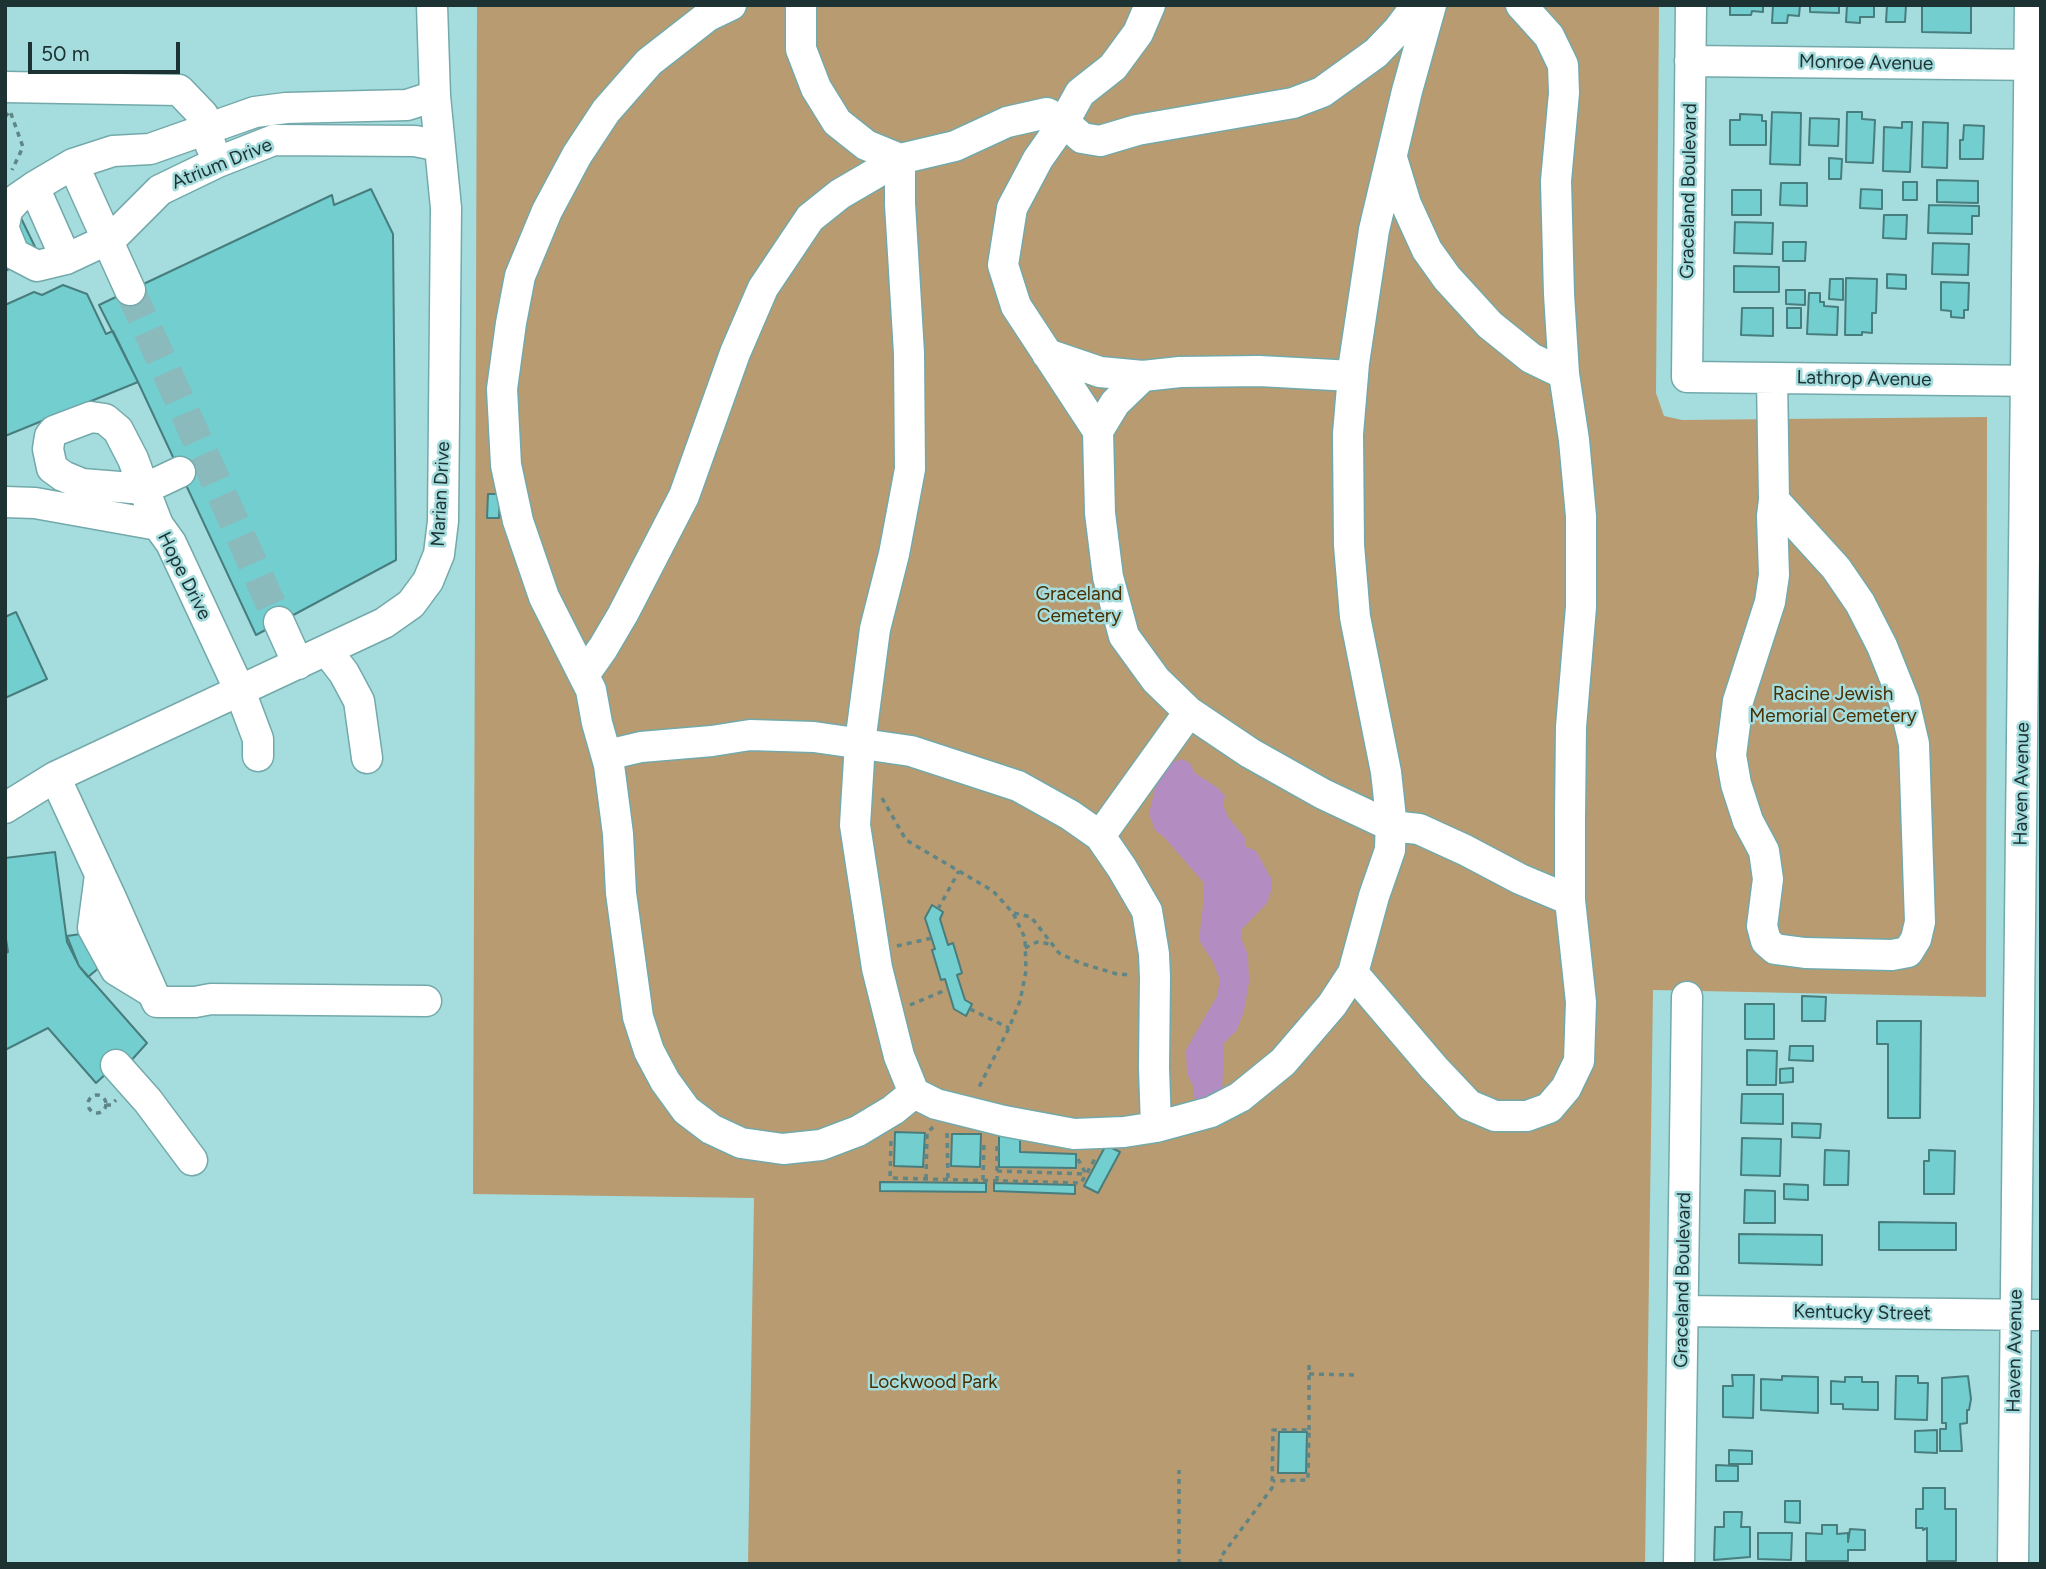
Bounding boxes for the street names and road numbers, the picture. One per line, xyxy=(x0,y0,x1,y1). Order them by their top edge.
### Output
street label: Monroe Avenue xyxy=(1799,50,1933,76)
street label: Graceland Boulevard xyxy=(1676,103,1702,279)
street label: Atrium Drive xyxy=(168,134,276,194)
street label: Lathrop Avenue xyxy=(1796,366,1932,392)
street label: Marian Drive xyxy=(427,441,455,547)
street label: Hope Drive xyxy=(152,528,216,624)
street label: Haven Avenue xyxy=(2010,722,2034,846)
street label: Graceland Boulevard xyxy=(1670,1192,1696,1368)
street label: Haven Avenue xyxy=(2003,1289,2027,1413)
street label: Kentucky Street xyxy=(1793,1300,1931,1326)

